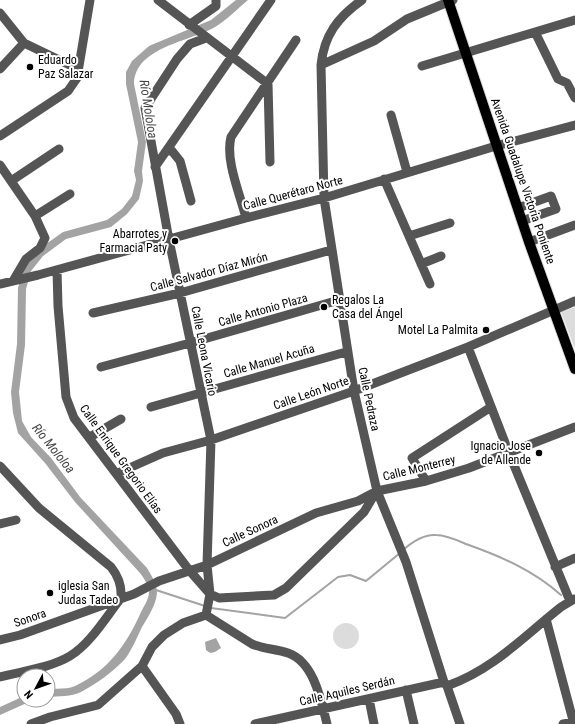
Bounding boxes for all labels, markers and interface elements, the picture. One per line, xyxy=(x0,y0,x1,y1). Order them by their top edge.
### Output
place label: Eduardo Paz Salazar xyxy=(38,53,94,81)
marker: Eduardo Paz Salazar xyxy=(25,62,35,72)
water label: Río Mololoa xyxy=(136,79,161,140)
street label: Avenida Guadalupe Victoria Poniente xyxy=(488,96,558,266)
street label: Calle Querétaro Norte xyxy=(242,173,345,213)
place label: Abarrotes y Farmacia Paty xyxy=(100,227,167,255)
marker: Abarrotes y Farmacia Paty xyxy=(170,236,180,246)
street label: Calle Salvador Díaz Mirón xyxy=(149,250,269,294)
street label: Calle Antonio Plaza xyxy=(217,291,309,329)
place label: Regalos La Casa del Ángel xyxy=(332,293,403,321)
marker: Regalos La Casa del Ángel xyxy=(319,302,329,312)
street label: Calle Leona Vicario xyxy=(188,305,220,397)
place label: Motel La Palmita xyxy=(398,323,478,337)
marker: Motel La Palmita xyxy=(481,325,491,335)
street label: Calle Manuel Acuña xyxy=(222,341,316,381)
street label: Calle Pedraza xyxy=(355,366,383,432)
street label: Calle León Norte xyxy=(271,373,351,412)
street label: Calle Enrique Gregorio Elías xyxy=(77,402,165,516)
water label: Río Mololoa xyxy=(29,421,78,476)
place label: Ignacio Jose de Allende xyxy=(471,439,531,467)
marker: Ignacio Jose de Allende xyxy=(534,448,544,458)
street label: Calle Monterrey xyxy=(381,452,457,484)
street label: Calle Sonora xyxy=(220,512,280,550)
place label: iglesia San Judas Tadeo xyxy=(58,579,118,607)
marker: iglesia San Judas Tadeo xyxy=(45,588,55,598)
street label: Sonora xyxy=(12,606,48,630)
north arrow xyxy=(16,668,56,708)
street label: Calle Aquiles Serdán xyxy=(298,673,396,709)
text: N xyxy=(22,687,36,701)

